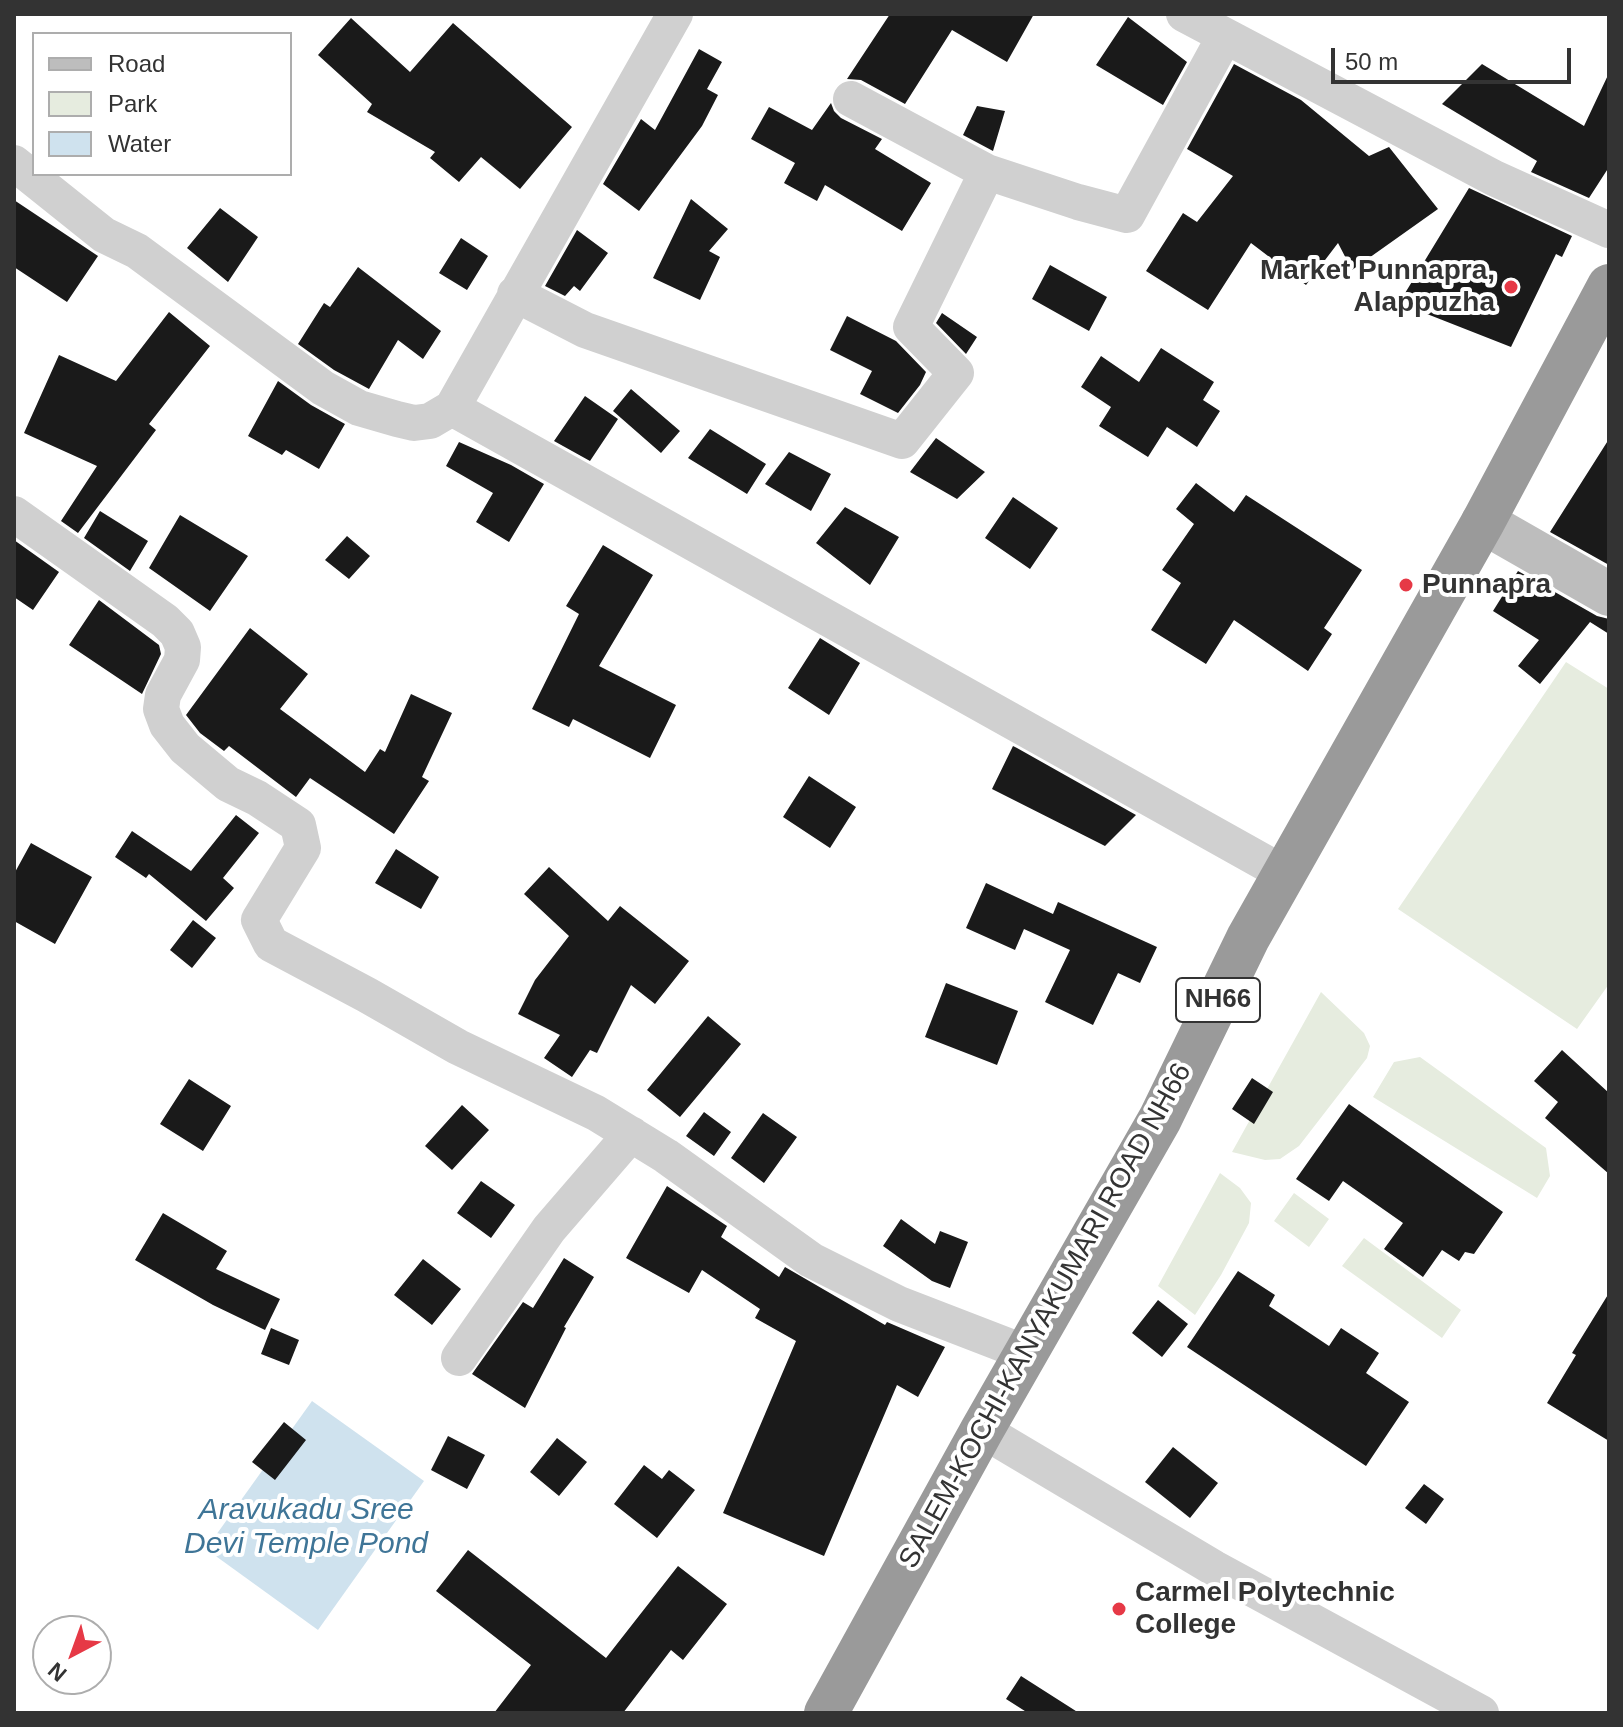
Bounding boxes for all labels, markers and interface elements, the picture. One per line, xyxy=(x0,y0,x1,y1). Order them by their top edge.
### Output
legend xyxy=(32,32,292,176)
scale bar xyxy=(1335,32,1575,82)
text: 50 m xyxy=(1345,48,1398,75)
text: Road xyxy=(108,50,165,77)
text: Park xyxy=(108,90,157,117)
text: Water xyxy=(108,130,171,157)
place label: Market Punnapra, Alappuzha xyxy=(1260,254,1495,320)
marker: Market Punnapra, Alappuzha xyxy=(1502,278,1520,296)
place label: Punnapra xyxy=(1422,568,1551,602)
marker: Punnapra xyxy=(1397,576,1415,594)
road number: NH66 xyxy=(1176,978,1260,1022)
street label: SALEM-KOCHI-KANYAKUMARI ROAD NH66 xyxy=(893,1058,1199,1574)
water label: Aravukadu Sree Devi Temple Pond xyxy=(184,1493,428,1564)
place label: Carmel Polytechnic College xyxy=(1135,1576,1395,1642)
marker: Carmel Polytechnic College xyxy=(1110,1600,1128,1618)
north arrow xyxy=(32,1615,112,1695)
text: N xyxy=(43,1657,71,1687)

